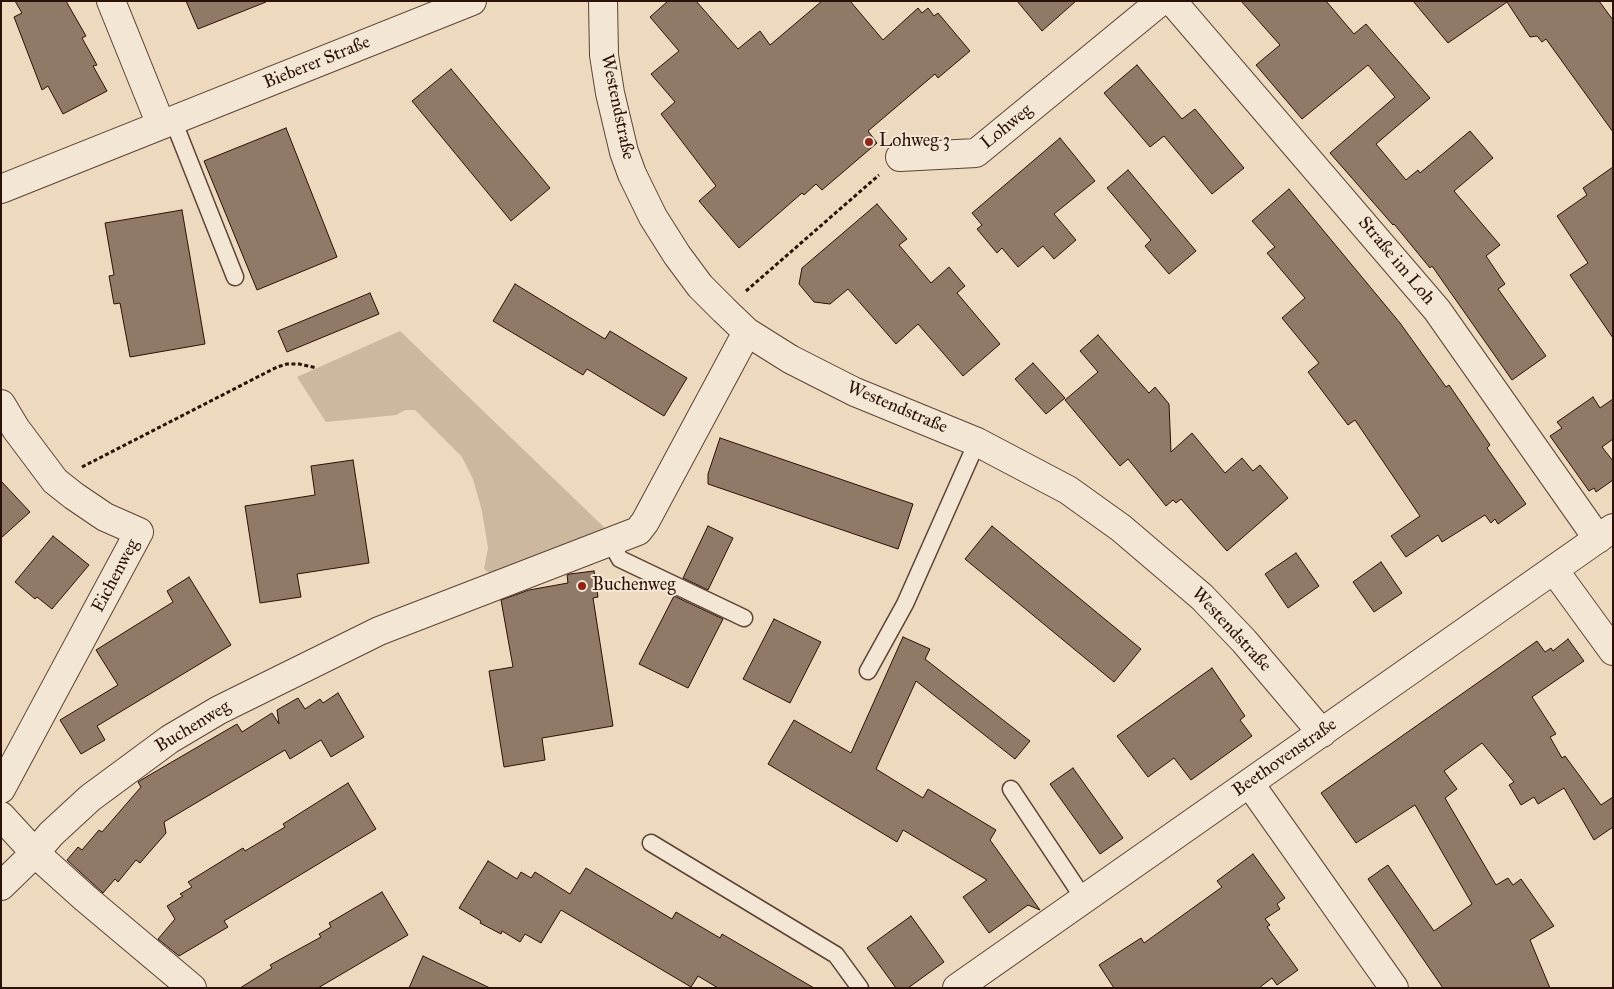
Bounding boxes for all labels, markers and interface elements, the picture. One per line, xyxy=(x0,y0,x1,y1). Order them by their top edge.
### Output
street label: Bieberer Straße xyxy=(261,32,373,94)
street label: Westendstraße xyxy=(595,52,639,162)
street label: Lohweg xyxy=(977,100,1037,154)
place label: Lohweg 3 xyxy=(879,131,950,153)
marker: Lohweg 3 xyxy=(863,136,875,148)
street label: Straße im Loh xyxy=(1353,213,1439,309)
street label: Westendstraße xyxy=(843,377,951,439)
street label: Eichenweg xyxy=(88,536,144,616)
place label: Buchenweg xyxy=(592,575,676,597)
marker: Buchenweg xyxy=(576,580,588,592)
street label: Westendstraße xyxy=(1187,583,1275,677)
street label: Buchenweg xyxy=(152,696,234,758)
street label: Beethovenstraße xyxy=(1229,714,1341,802)

